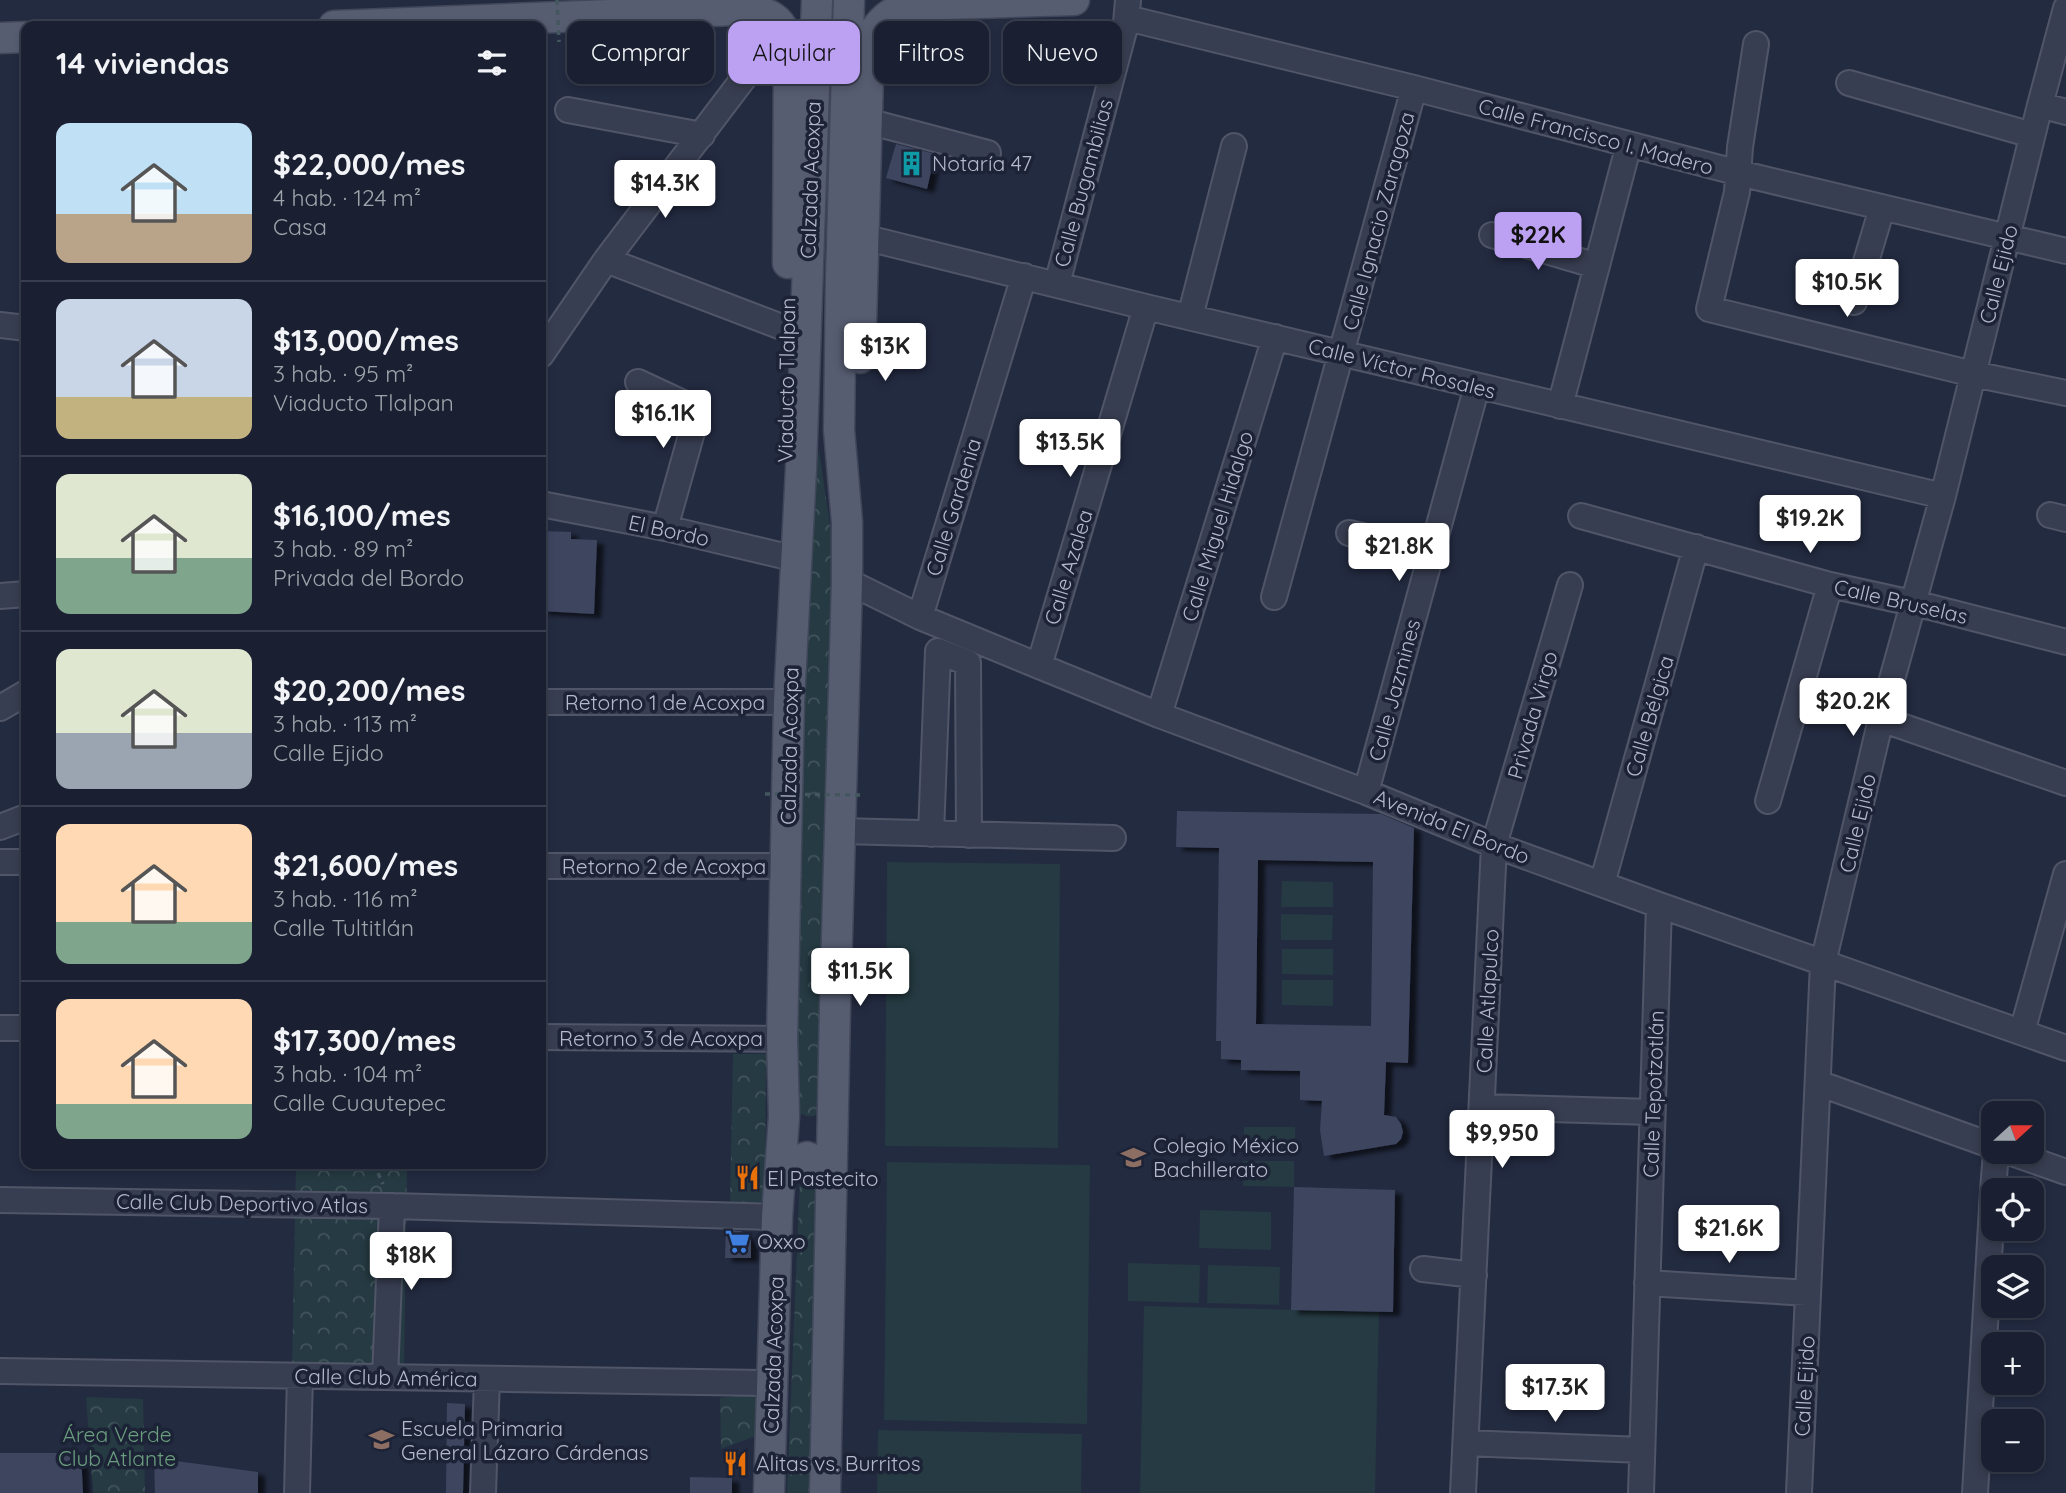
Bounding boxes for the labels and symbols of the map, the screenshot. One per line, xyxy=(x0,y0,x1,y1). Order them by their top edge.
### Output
street label: Calle Francisco I. Madero xyxy=(1476,92,1716,180)
street label: Calle Bugambilias xyxy=(1048,96,1118,270)
street label: Calzada Acoxpa xyxy=(794,101,826,259)
street label: Calle Ignacio Zaragoza xyxy=(1336,109,1420,333)
building icon: Notaría 47 xyxy=(898,149,926,177)
place label: Notaría 47 xyxy=(932,150,1032,176)
pin: $14.3K xyxy=(608,160,722,220)
pin: $22K xyxy=(1497,212,1579,272)
street label: Calle Ejido xyxy=(1973,222,2023,326)
pin: $10.5K xyxy=(1790,260,1904,319)
street label: Viaducto Tlalpan xyxy=(772,297,800,463)
pin: $13K xyxy=(844,324,926,383)
street label: Calle Víctor Rosales xyxy=(1306,332,1498,404)
pin: $16.1K xyxy=(606,391,720,450)
pin: $13.5K xyxy=(1013,420,1127,479)
street label: Calle Miguel Hidalgo xyxy=(1176,428,1258,624)
street label: Calle Gardenia xyxy=(920,435,986,579)
pin: $19.2K xyxy=(1753,496,1867,555)
street label: Calle Azalea xyxy=(1038,506,1098,628)
street label: El Bordo xyxy=(626,509,712,551)
pin: $21.8K xyxy=(1342,524,1456,583)
street label: Calle Bruselas xyxy=(1832,573,1970,629)
street label: Calle Jazmines xyxy=(1363,616,1425,764)
street label: Privada Virgo xyxy=(1501,648,1563,782)
street label: Calle Bélgica xyxy=(1619,652,1679,780)
street label: Calzada Acoxpa xyxy=(775,667,803,825)
pin: $20.2K xyxy=(1796,678,1910,738)
street label: Retorno 1 de Acoxpa xyxy=(565,689,765,715)
street label: Calle Ejido xyxy=(1833,771,1881,875)
street label: Avenida El Bordo xyxy=(1370,783,1534,869)
street label: Retorno 2 de Acoxpa xyxy=(562,853,766,879)
street label: Calle Atlapulco xyxy=(1470,928,1504,1074)
pin: $11.5K xyxy=(803,948,917,1008)
street label: Calle Tepotzotlán xyxy=(1637,1010,1669,1178)
street label: Retorno 3 de Acoxpa xyxy=(559,1025,763,1051)
north arrow xyxy=(1981,1101,2044,1164)
pin: $9,950 xyxy=(1445,1110,1559,1170)
place label: Colegio México Bachillerato xyxy=(1153,1132,1299,1182)
school or university icon: Colegio México Bachillerato xyxy=(1119,1143,1147,1171)
restaurant icon: El Pastecito xyxy=(733,1164,761,1192)
place label: El Pastecito xyxy=(767,1165,878,1191)
street label: Calle Club Deportivo Atlas xyxy=(116,1188,368,1218)
pin: $21.6K xyxy=(1672,1206,1786,1265)
supermarket icon: Oxxo xyxy=(723,1227,751,1255)
place label: Oxxo xyxy=(757,1228,806,1254)
pin: $18K xyxy=(370,1232,452,1292)
street label: Calzada Acoxpa xyxy=(757,1276,789,1434)
street label: Calle Ejido xyxy=(1788,1335,1820,1437)
street label: Calle Club América xyxy=(294,1362,478,1392)
pin: $17.3K xyxy=(1498,1364,1612,1424)
place label: Escuela Primaria General Lázaro Cárdenas xyxy=(401,1415,649,1465)
park label: Área Verde Club Atlante xyxy=(58,1421,176,1471)
school or university icon: Escuela Primaria General Lázaro Cárdenas xyxy=(367,1426,395,1454)
restaurant icon: Alitas vs. Burritos xyxy=(722,1449,750,1477)
place label: Alitas vs. Burritos xyxy=(756,1450,921,1476)

